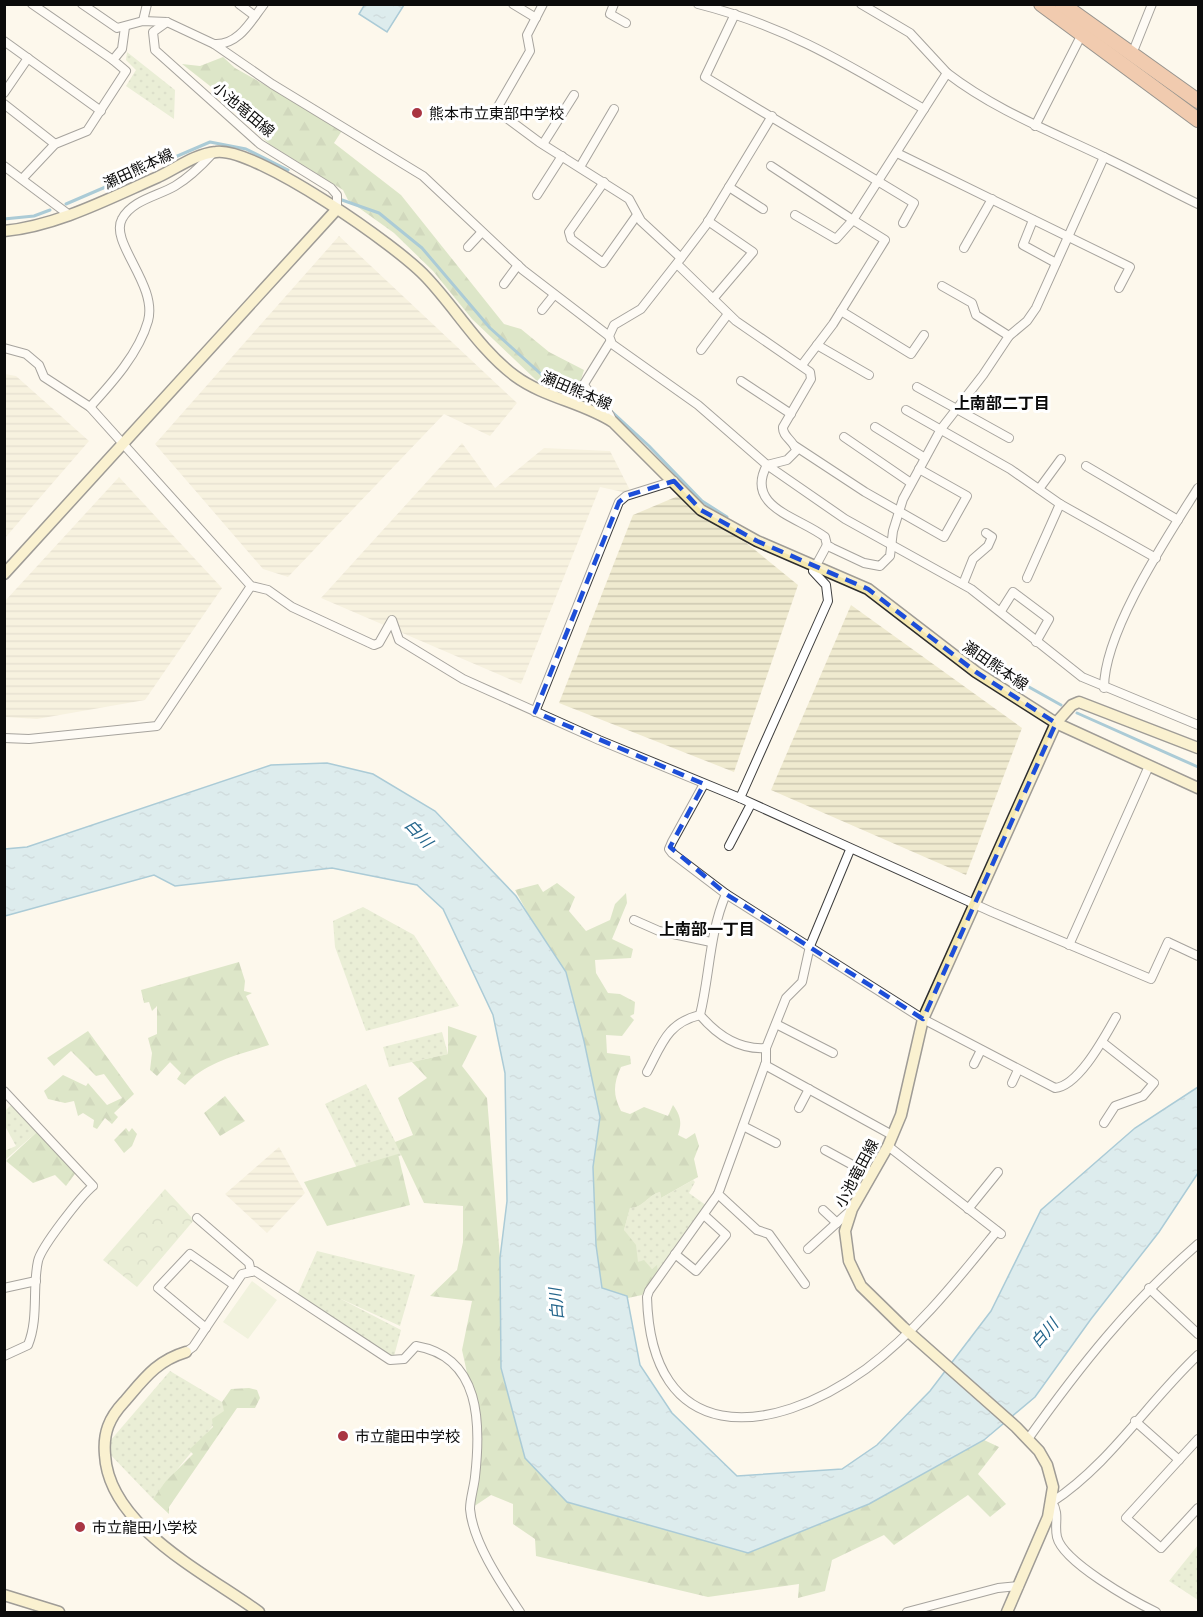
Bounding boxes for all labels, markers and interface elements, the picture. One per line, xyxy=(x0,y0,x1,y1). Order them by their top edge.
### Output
street label: 小池竜田線 xyxy=(209,77,279,141)
place label: 熊本市立東部中学校 xyxy=(429,103,564,123)
marker: 熊本市立東部中学校 xyxy=(410,106,424,120)
street label: 瀬田熊本線 xyxy=(100,143,176,193)
street label: 瀬田熊本線 xyxy=(539,366,615,414)
district label: 上南部二丁目 xyxy=(954,392,1050,414)
street label: 瀬田熊本線 xyxy=(959,636,1033,694)
water label: 白川 xyxy=(400,814,439,854)
district label: 上南部一丁目 xyxy=(659,918,755,940)
street label: 小池竜田線 xyxy=(830,1135,882,1211)
water label: 白川 xyxy=(543,1285,568,1321)
water label: 白川 xyxy=(1025,1312,1064,1352)
place label: 市立龍田中学校 xyxy=(355,1426,460,1446)
marker: 市立龍田中学校 xyxy=(336,1429,350,1443)
place label: 市立龍田小学校 xyxy=(92,1517,197,1537)
marker: 市立龍田小学校 xyxy=(73,1520,87,1534)

